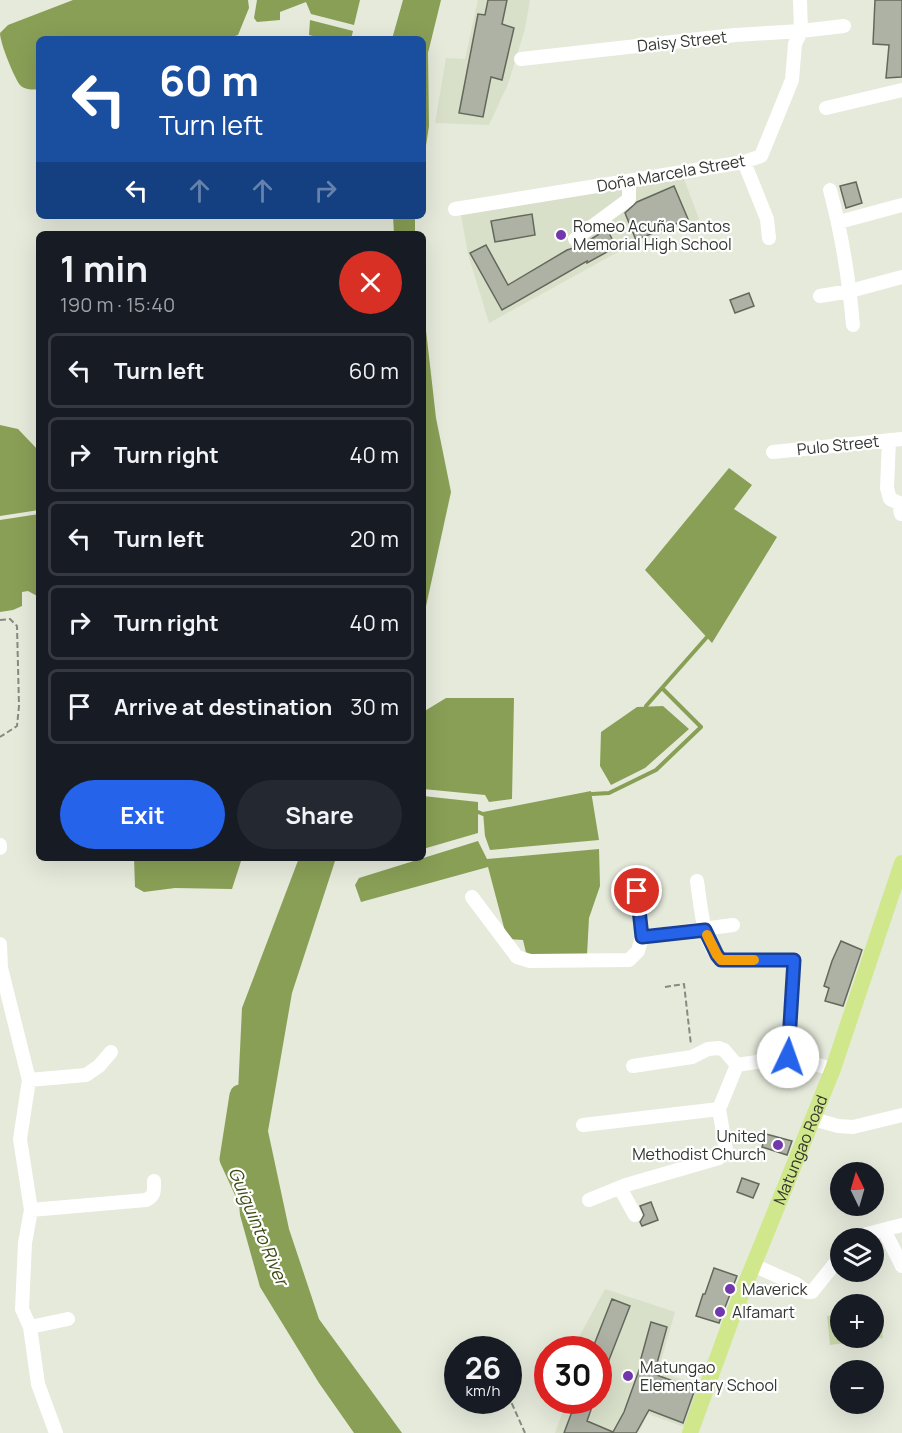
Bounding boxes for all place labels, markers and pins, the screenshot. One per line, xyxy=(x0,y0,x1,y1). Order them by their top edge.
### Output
place label: Romeo Acuña Santos Memorial High School xyxy=(573,215,732,255)
marker: Romeo Acuña Santos Memorial High School xyxy=(554,228,568,242)
pin xyxy=(611,865,662,916)
place label: United Methodist Church xyxy=(632,1125,766,1165)
marker: United Methodist Church xyxy=(771,1138,785,1152)
place label: Maverick xyxy=(742,1278,809,1300)
marker: Maverick xyxy=(723,1282,737,1296)
place label: Alfamart xyxy=(732,1301,795,1323)
marker: Alfamart xyxy=(713,1305,727,1319)
place label: Matungao Elementary School xyxy=(640,1356,778,1396)
marker: Matungao Elementary School xyxy=(621,1369,635,1383)

